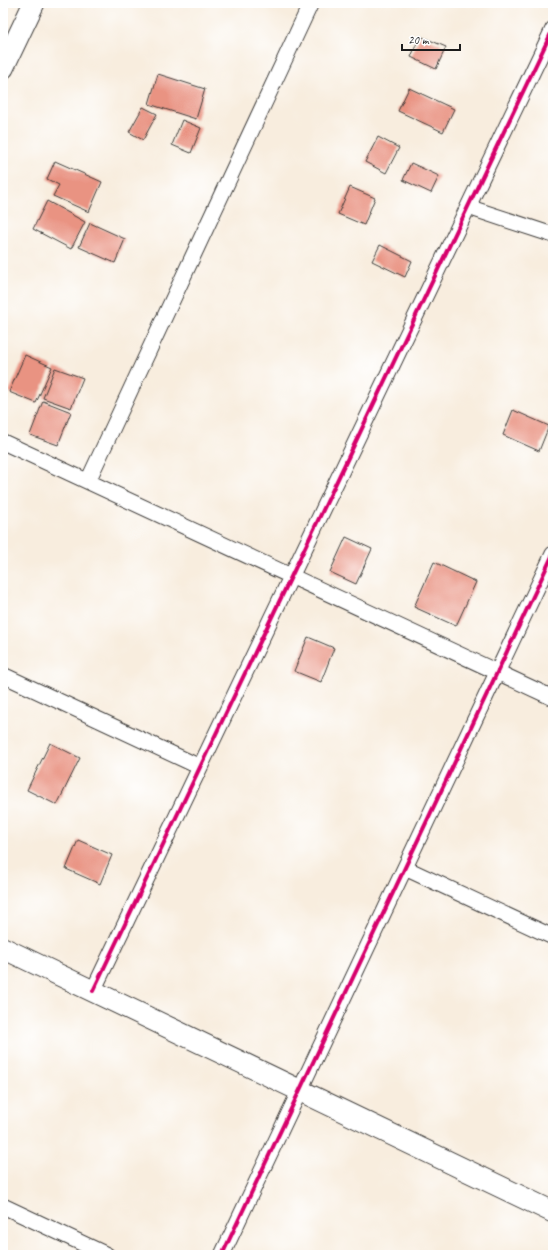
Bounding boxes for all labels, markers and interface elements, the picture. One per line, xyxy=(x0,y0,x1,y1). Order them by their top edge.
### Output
scale bar xyxy=(402,26,460,52)
text: 20 m xyxy=(408,32,430,48)

